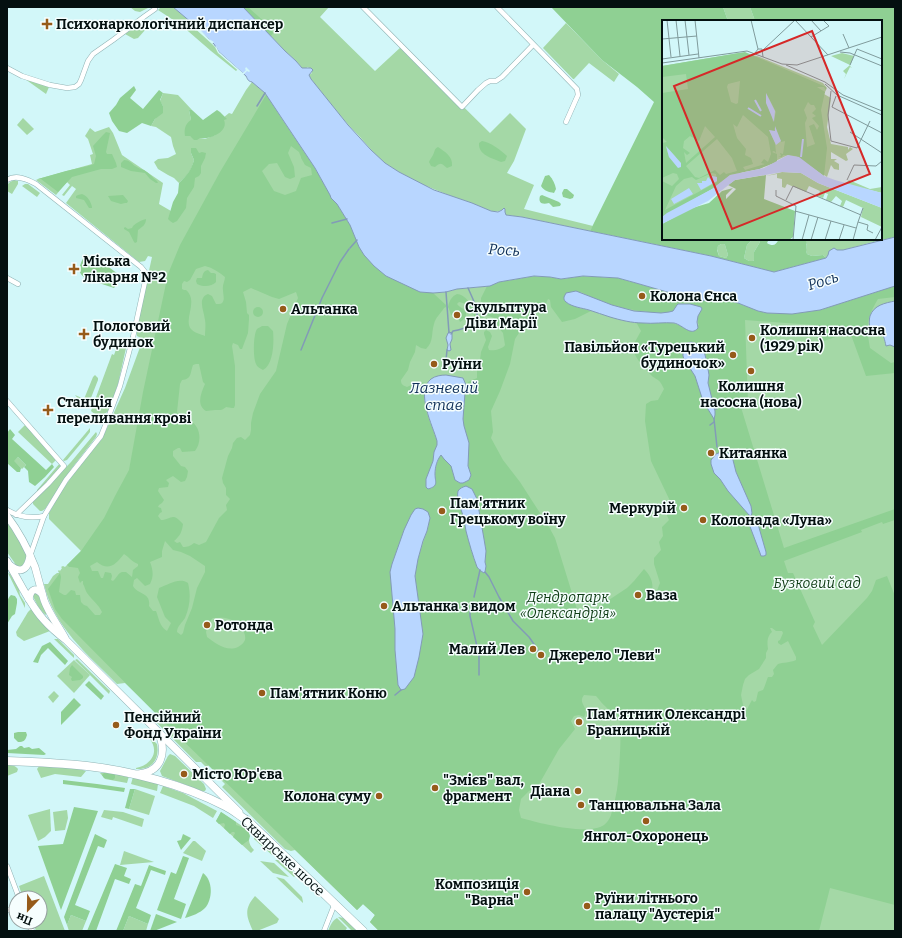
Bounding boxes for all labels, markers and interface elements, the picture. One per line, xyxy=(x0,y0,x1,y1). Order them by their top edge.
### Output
place label: Психонаркологічний диспансер xyxy=(56,16,284,33)
marker: Психонаркологічний диспансер xyxy=(41,18,53,30)
inset map xyxy=(662,20,882,240)
water label: Рось xyxy=(488,240,520,260)
place label: Міська лікарня №2 xyxy=(83,253,166,286)
marker: Міська лікарня №2 xyxy=(68,263,80,275)
water label: Рось xyxy=(805,268,841,294)
place label: Колона Єнса xyxy=(650,288,737,305)
marker: Колона Єнса xyxy=(637,291,647,301)
place label: Скульптура Діви Марії xyxy=(465,299,547,332)
place label: Альтанка xyxy=(291,301,358,318)
marker: Альтанка xyxy=(278,304,288,314)
marker: Скульптура Діви Марії xyxy=(452,310,462,320)
place label: Пологовий будинок xyxy=(93,318,171,351)
place label: Колишня насосна (1929 рік) xyxy=(760,322,885,355)
marker: Пологовий будинок xyxy=(78,328,90,340)
marker: Колишня насосна (1929 рік) xyxy=(747,333,757,343)
place label: Павільйон «Турецький будиночок» xyxy=(564,339,726,372)
marker: Павільйон «Турецький будиночок» xyxy=(728,350,738,360)
place label: Руїни xyxy=(442,356,482,373)
marker: Руїни xyxy=(429,359,439,369)
marker: Колишня насосна (нова) xyxy=(746,366,756,376)
place label: Колишня насосна (нова) xyxy=(700,378,802,411)
water label: Лазневий став xyxy=(409,379,478,414)
place label: Станція переливання крові xyxy=(57,394,192,427)
marker: Станція переливання крові xyxy=(42,404,54,416)
place label: Китаянка xyxy=(719,445,787,462)
marker: Китаянка xyxy=(706,448,716,458)
place label: Пам'ятник Грецькому воїну xyxy=(450,495,566,528)
place label: Меркурій xyxy=(609,500,677,517)
marker: Меркурій xyxy=(679,503,689,513)
marker: Пам'ятник Грецькому воїну xyxy=(437,506,447,516)
place label: Колонада «Луна» xyxy=(711,512,832,529)
marker: Колонада «Луна» xyxy=(698,515,708,525)
park label: Бузковий сад xyxy=(773,575,861,592)
place label: Ваза xyxy=(646,587,678,604)
park label: Дендропарк «Олександрія» xyxy=(520,589,616,622)
marker: Ваза xyxy=(633,590,643,600)
place label: Альтанка з видом xyxy=(392,598,516,615)
marker: Альтанка з видом xyxy=(379,601,389,611)
place label: Ротонда xyxy=(215,617,273,634)
marker: Ротонда xyxy=(202,620,212,630)
place label: Малий Лев xyxy=(449,641,525,658)
marker: Малий Лев xyxy=(528,644,538,654)
place label: Джерело "Леви" xyxy=(549,647,661,664)
marker: Джерело "Леви" xyxy=(536,650,546,660)
place label: Пам'ятник Коню xyxy=(270,685,387,702)
marker: Пам'ятник Коню xyxy=(257,688,267,698)
place label: Пам'ятник Олександрі Браницькій xyxy=(587,706,746,739)
place label: Пенсійний Фонд України xyxy=(124,709,222,742)
marker: Пам'ятник Олександрі Браницькій xyxy=(574,717,584,727)
marker: Пенсійний Фонд України xyxy=(111,720,121,730)
place label: Місто Юр'єва xyxy=(192,766,283,783)
marker: Місто Юр'єва xyxy=(179,769,189,779)
place label: "Змієв" вал, фрагмент xyxy=(443,772,524,805)
marker: "Змієв" вал, фрагмент xyxy=(430,783,440,793)
place label: Діана xyxy=(530,783,570,800)
marker: Діана xyxy=(573,786,583,796)
place label: Колона суму xyxy=(284,788,371,805)
marker: Колона суму xyxy=(374,791,384,801)
place label: Танцювальна Зала xyxy=(589,797,721,814)
marker: Танцювальна Зала xyxy=(576,800,586,810)
street label: Сквирське шосе xyxy=(237,813,328,900)
marker: Янгол-Охоронець xyxy=(641,816,651,826)
place label: Янгол-Охоронець xyxy=(584,828,709,845)
place label: Композиція "Варна" xyxy=(435,876,519,909)
marker: Композиція "Варна" xyxy=(522,887,532,897)
north arrow xyxy=(8,890,48,930)
place label: Руїни літнього палацу "Аустерія" xyxy=(595,890,720,923)
marker: Руїни літнього палацу "Аустерія" xyxy=(582,901,592,911)
text: Пн xyxy=(14,910,34,928)

